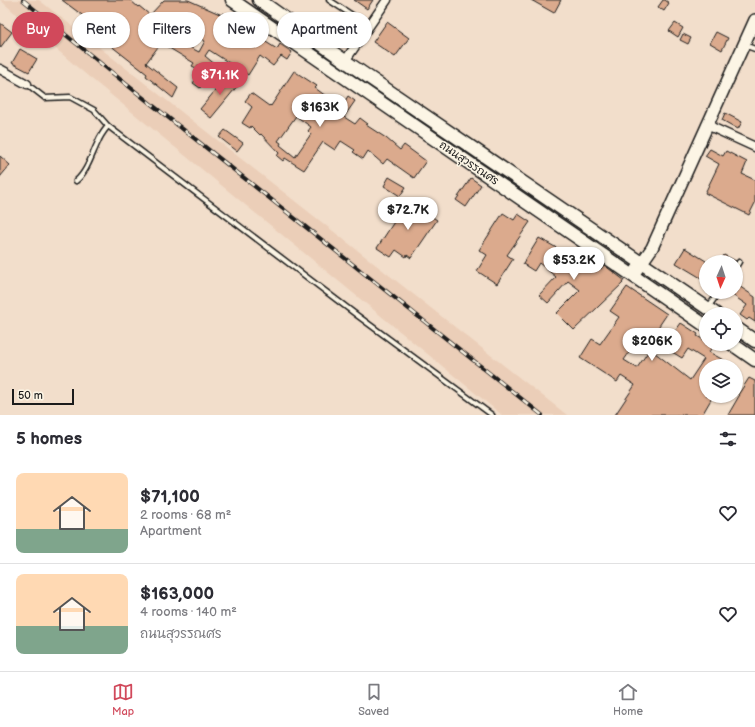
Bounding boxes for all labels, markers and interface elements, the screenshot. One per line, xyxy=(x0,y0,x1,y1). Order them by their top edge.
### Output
chip: Buy xyxy=(12,12,64,48)
chip: Rent xyxy=(72,12,130,48)
chip: Filters xyxy=(138,12,205,48)
chip: New xyxy=(213,12,269,48)
chip: Apartment xyxy=(277,12,372,48)
pin: $71.1K xyxy=(187,62,253,96)
text: $71.1K xyxy=(201,67,239,83)
pin: $163K xyxy=(292,94,348,128)
text: $163K xyxy=(301,99,339,115)
street label: ถนนสุวรรณศร xyxy=(436,138,501,189)
pin: $72.7K xyxy=(375,197,441,231)
text: $72.7K xyxy=(387,202,429,218)
pin: $53.2K xyxy=(541,247,607,281)
text: $53.2K xyxy=(552,252,596,268)
north arrow xyxy=(699,255,743,299)
map controls xyxy=(699,255,743,403)
button: locate xyxy=(699,307,743,351)
pin: $206K xyxy=(624,328,680,362)
text: $206K xyxy=(632,333,672,349)
button: layers xyxy=(699,359,743,403)
scale bar xyxy=(12,387,74,406)
text: 50 m xyxy=(18,389,43,402)
icon: filters xyxy=(717,428,739,450)
text: 5 homes xyxy=(16,429,82,449)
text: $71,100 xyxy=(140,487,200,507)
icon: home xyxy=(48,489,96,537)
icon: heart xyxy=(717,502,739,524)
text: 2 rooms · 68 m² xyxy=(140,507,231,523)
text: Apartment xyxy=(140,523,201,539)
text: $163,000 xyxy=(140,584,214,604)
icon: home xyxy=(48,590,96,638)
icon: heart xyxy=(717,603,739,625)
text: 4 rooms · 140 m² xyxy=(140,604,237,620)
text: ถนนสุวรรณศร xyxy=(140,626,222,642)
tab: Map xyxy=(112,681,134,718)
tab: Saved xyxy=(358,681,389,718)
tab: Home xyxy=(613,681,643,718)

